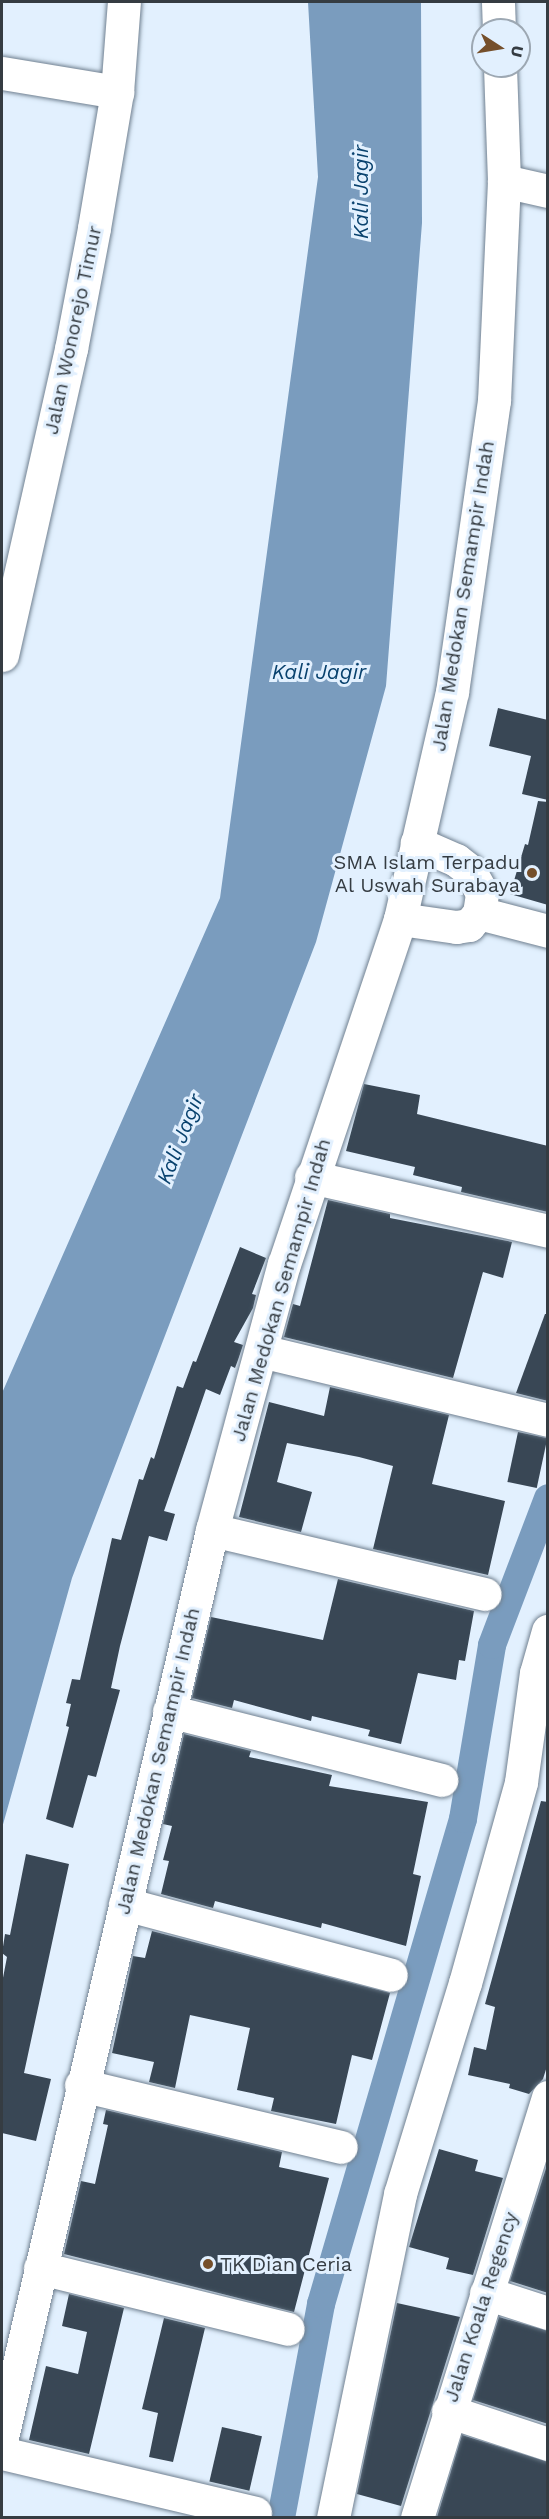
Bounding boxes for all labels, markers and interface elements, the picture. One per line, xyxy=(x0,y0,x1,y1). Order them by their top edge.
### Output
north arrow xyxy=(471,18,531,78)
text: U xyxy=(507,44,528,59)
water label: Kali Jagir xyxy=(348,144,374,240)
street label: Jalan Wonorejo Timur xyxy=(39,223,107,437)
street label: Jalan Medokan Semampir Indah xyxy=(427,439,499,753)
water label: Kali Jagir xyxy=(271,659,367,685)
place label: SMA Islam Terpadu Al Uswah Surabaya xyxy=(332,850,520,897)
marker: SMA Islam Terpadu Al Uswah Surabaya xyxy=(525,866,539,880)
water label: Kali Jagir xyxy=(151,1090,209,1188)
street label: Jalan Medokan Semampir Indah xyxy=(226,1135,336,1445)
street label: Jalan Medokan Semampir Indah xyxy=(111,1605,205,1917)
street label: Jalan Koala Regency xyxy=(439,2209,523,2405)
place label: TK Dian Ceria xyxy=(220,2252,352,2276)
marker: TK Dian Ceria xyxy=(201,2257,215,2271)

